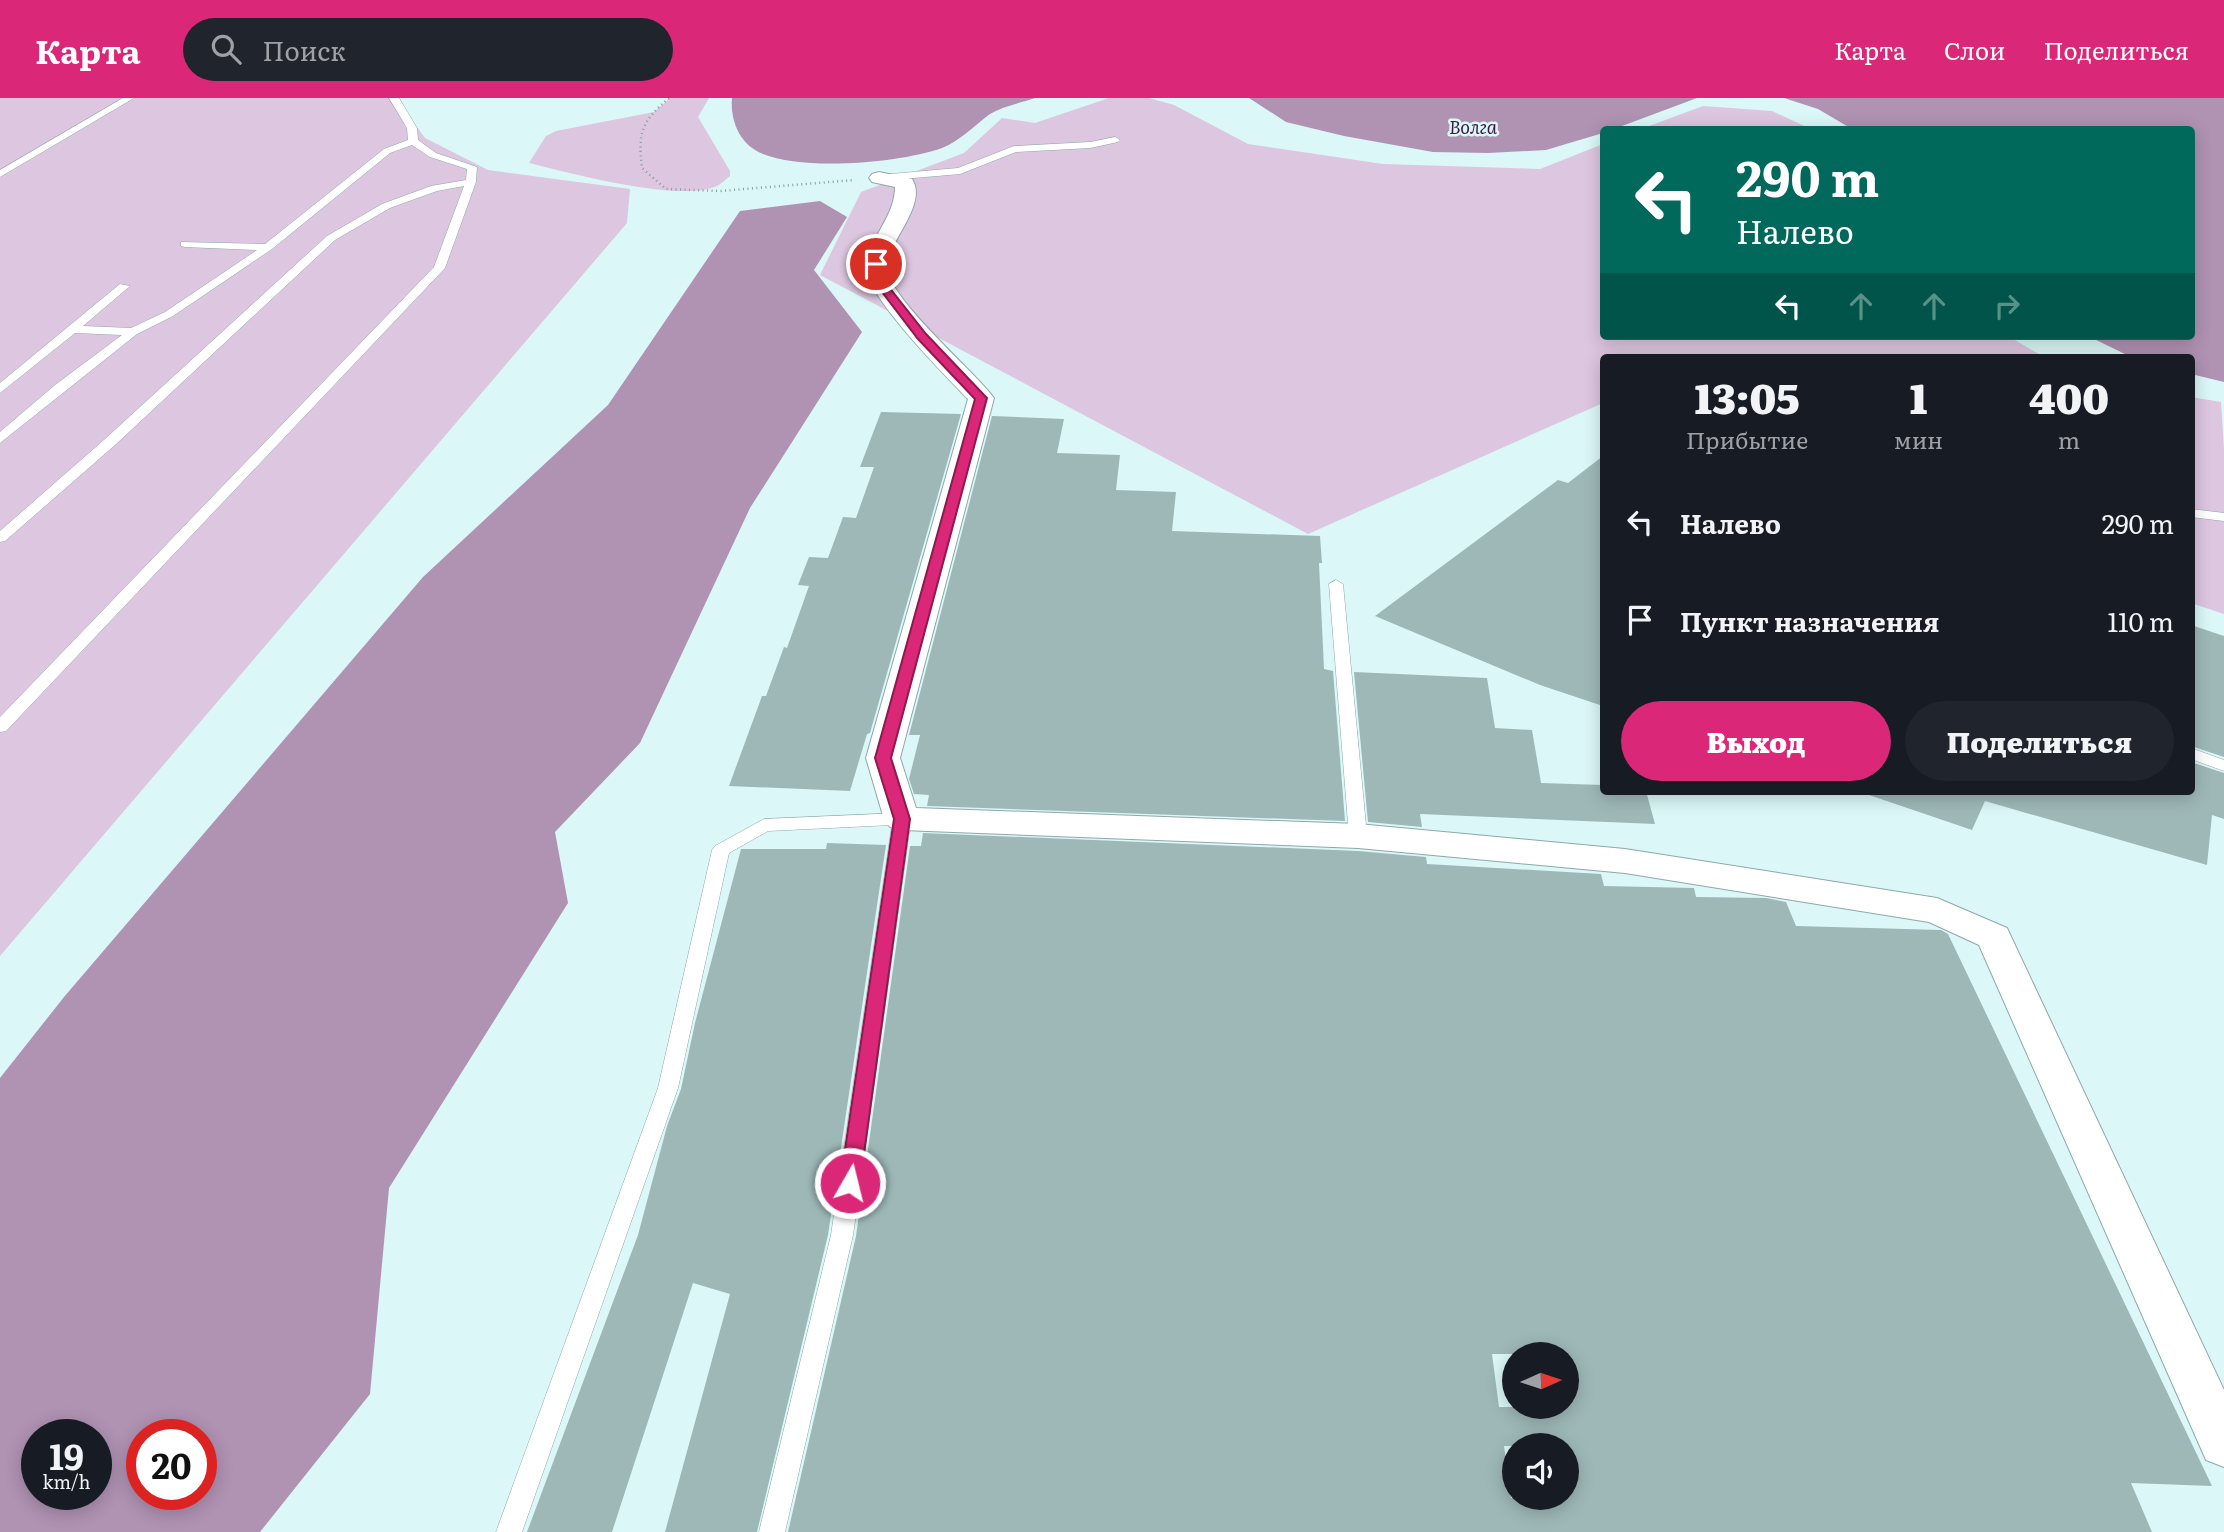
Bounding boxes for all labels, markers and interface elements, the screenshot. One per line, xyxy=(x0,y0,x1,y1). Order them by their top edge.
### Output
search box xyxy=(183,18,673,81)
text: Карта xyxy=(35,25,141,74)
icon: search xyxy=(207,30,245,68)
text: Поиск xyxy=(263,30,346,69)
text: Карта xyxy=(1834,32,1906,67)
text: Слои xyxy=(1944,32,2005,67)
text: Поделиться xyxy=(2043,32,2189,67)
water label: Волга xyxy=(1449,113,1498,140)
text: 290 m xyxy=(1736,139,1879,212)
icon: left xyxy=(1621,154,1712,245)
text: Налево xyxy=(1736,206,1854,254)
pin xyxy=(846,234,906,294)
icon: arrive xyxy=(857,245,895,283)
icon: left xyxy=(1769,287,1807,325)
icon: ahead xyxy=(1842,287,1880,325)
icon: ahead xyxy=(1915,287,1953,325)
icon: right xyxy=(1988,287,2026,325)
text: 13:05 xyxy=(1694,365,1800,427)
text: 1 xyxy=(1910,365,1927,427)
text: 400 xyxy=(2029,365,2109,427)
text: Прибытие xyxy=(1686,422,1808,456)
text: мин xyxy=(1894,422,1943,456)
text: m xyxy=(2058,422,2080,456)
icon: left xyxy=(1621,503,1659,541)
text: Налево xyxy=(1680,503,1781,542)
text: 290 m xyxy=(2102,503,2174,542)
icon: arrive xyxy=(1621,601,1659,639)
text: Пункт назначения xyxy=(1680,601,1939,640)
text: 110 m xyxy=(2107,601,2174,640)
button: Выход xyxy=(1621,701,1891,781)
button: Поделиться xyxy=(1905,701,2174,781)
position arrow xyxy=(813,1146,887,1220)
north arrow xyxy=(1502,1342,1578,1419)
map controls xyxy=(1502,1342,1579,1510)
speed limit sign: 20 xyxy=(126,1419,217,1510)
text: 19 xyxy=(49,1429,84,1481)
button: sound xyxy=(1502,1433,1579,1510)
text: km/h xyxy=(43,1468,90,1495)

